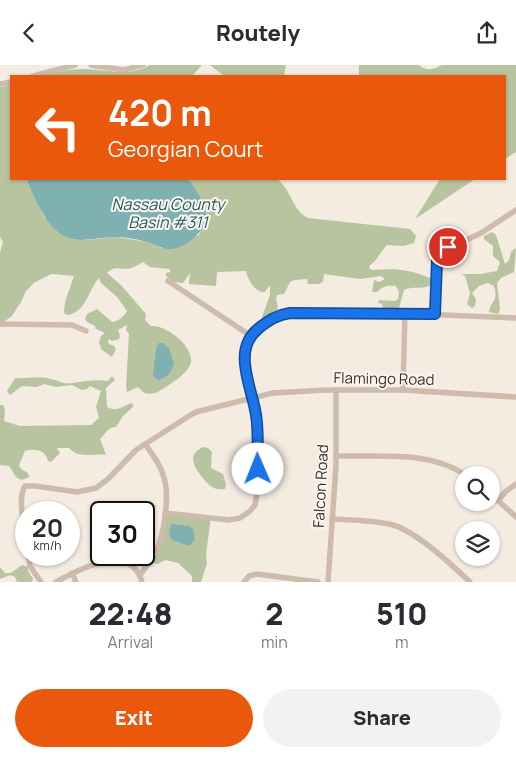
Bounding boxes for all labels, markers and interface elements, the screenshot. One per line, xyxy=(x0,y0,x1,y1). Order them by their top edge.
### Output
text: Routely xyxy=(216,18,300,48)
icon: back xyxy=(15,19,43,47)
icon: share xyxy=(473,19,501,47)
text: 420 m xyxy=(108,89,212,137)
icon: left xyxy=(25,95,90,160)
text: Georgian Court xyxy=(108,134,263,164)
water label: Nassau County Basin #311 xyxy=(112,193,227,233)
pin xyxy=(427,226,469,268)
icon: arrive xyxy=(434,233,462,261)
street label: Flamingo Road xyxy=(333,367,435,390)
position arrow xyxy=(231,442,283,494)
street label: Falcon Road xyxy=(308,444,333,528)
map controls xyxy=(455,466,500,566)
button: search xyxy=(455,466,500,511)
speed limit sign: 30 xyxy=(90,501,155,566)
text: 20 xyxy=(32,510,63,545)
button: layers xyxy=(455,521,500,566)
text: km/h xyxy=(34,537,61,554)
text: 22:48 xyxy=(88,593,172,634)
text: 2 xyxy=(265,593,283,634)
text: 510 xyxy=(376,593,428,634)
text: Arrival xyxy=(108,631,153,653)
text: min xyxy=(261,631,288,653)
text: m xyxy=(395,631,409,653)
button: Exit xyxy=(15,689,253,747)
button: Share xyxy=(263,689,501,747)

